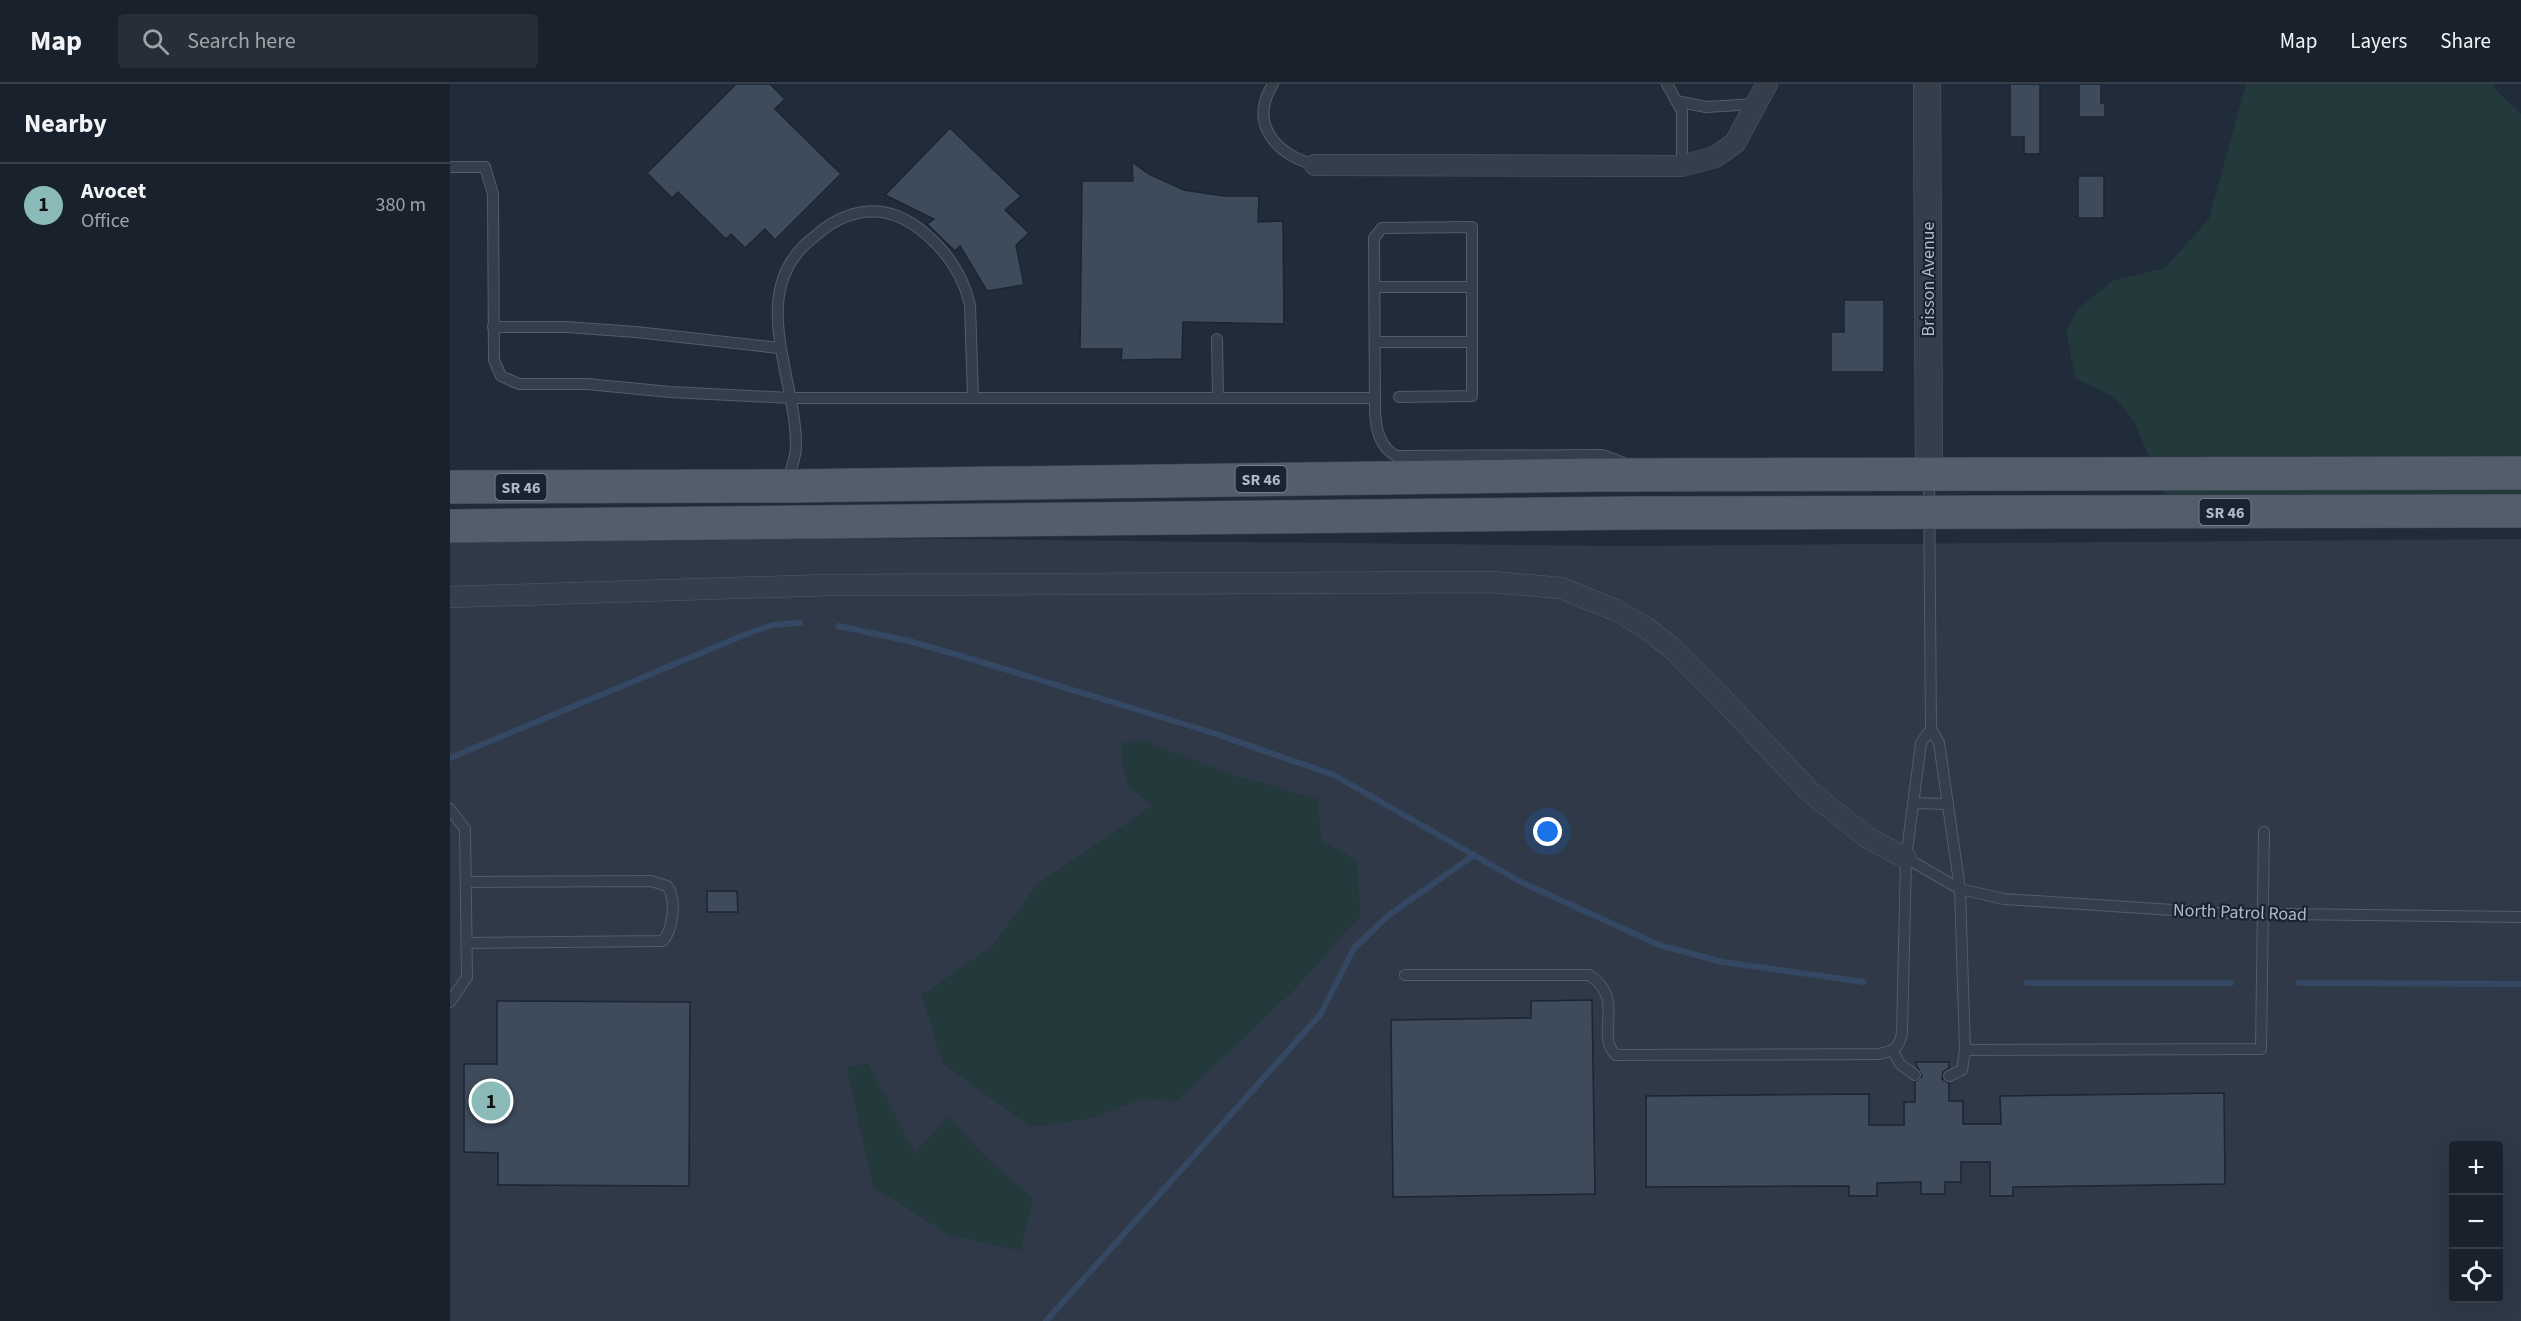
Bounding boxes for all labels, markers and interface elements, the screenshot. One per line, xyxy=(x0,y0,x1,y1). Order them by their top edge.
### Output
search box xyxy=(118,14,538,68)
text: Map xyxy=(30,21,82,61)
icon: search xyxy=(139,25,172,58)
text: Search here xyxy=(187,25,296,57)
text: Map xyxy=(2280,26,2317,56)
text: Layers xyxy=(2350,26,2407,56)
text: Share xyxy=(2440,26,2491,56)
text: Nearby xyxy=(24,105,107,142)
text: Avocet xyxy=(81,175,146,207)
text: 1 xyxy=(38,191,49,219)
text: 380 m xyxy=(376,191,426,219)
text: Office xyxy=(81,207,129,235)
street label: Brisson Avenue xyxy=(1916,221,1941,337)
road number: SR 46 xyxy=(1236,466,1286,492)
road number: SR 46 xyxy=(496,474,547,500)
road number: SR 46 xyxy=(2200,499,2250,525)
your location xyxy=(1533,817,1562,846)
street label: North Patrol Road xyxy=(2173,898,2307,927)
pin: 1 xyxy=(472,1078,510,1124)
map controls xyxy=(2449,1141,2503,1303)
button: + xyxy=(2449,1141,2503,1195)
button: − xyxy=(2449,1195,2503,1249)
button: locate xyxy=(2449,1249,2503,1303)

